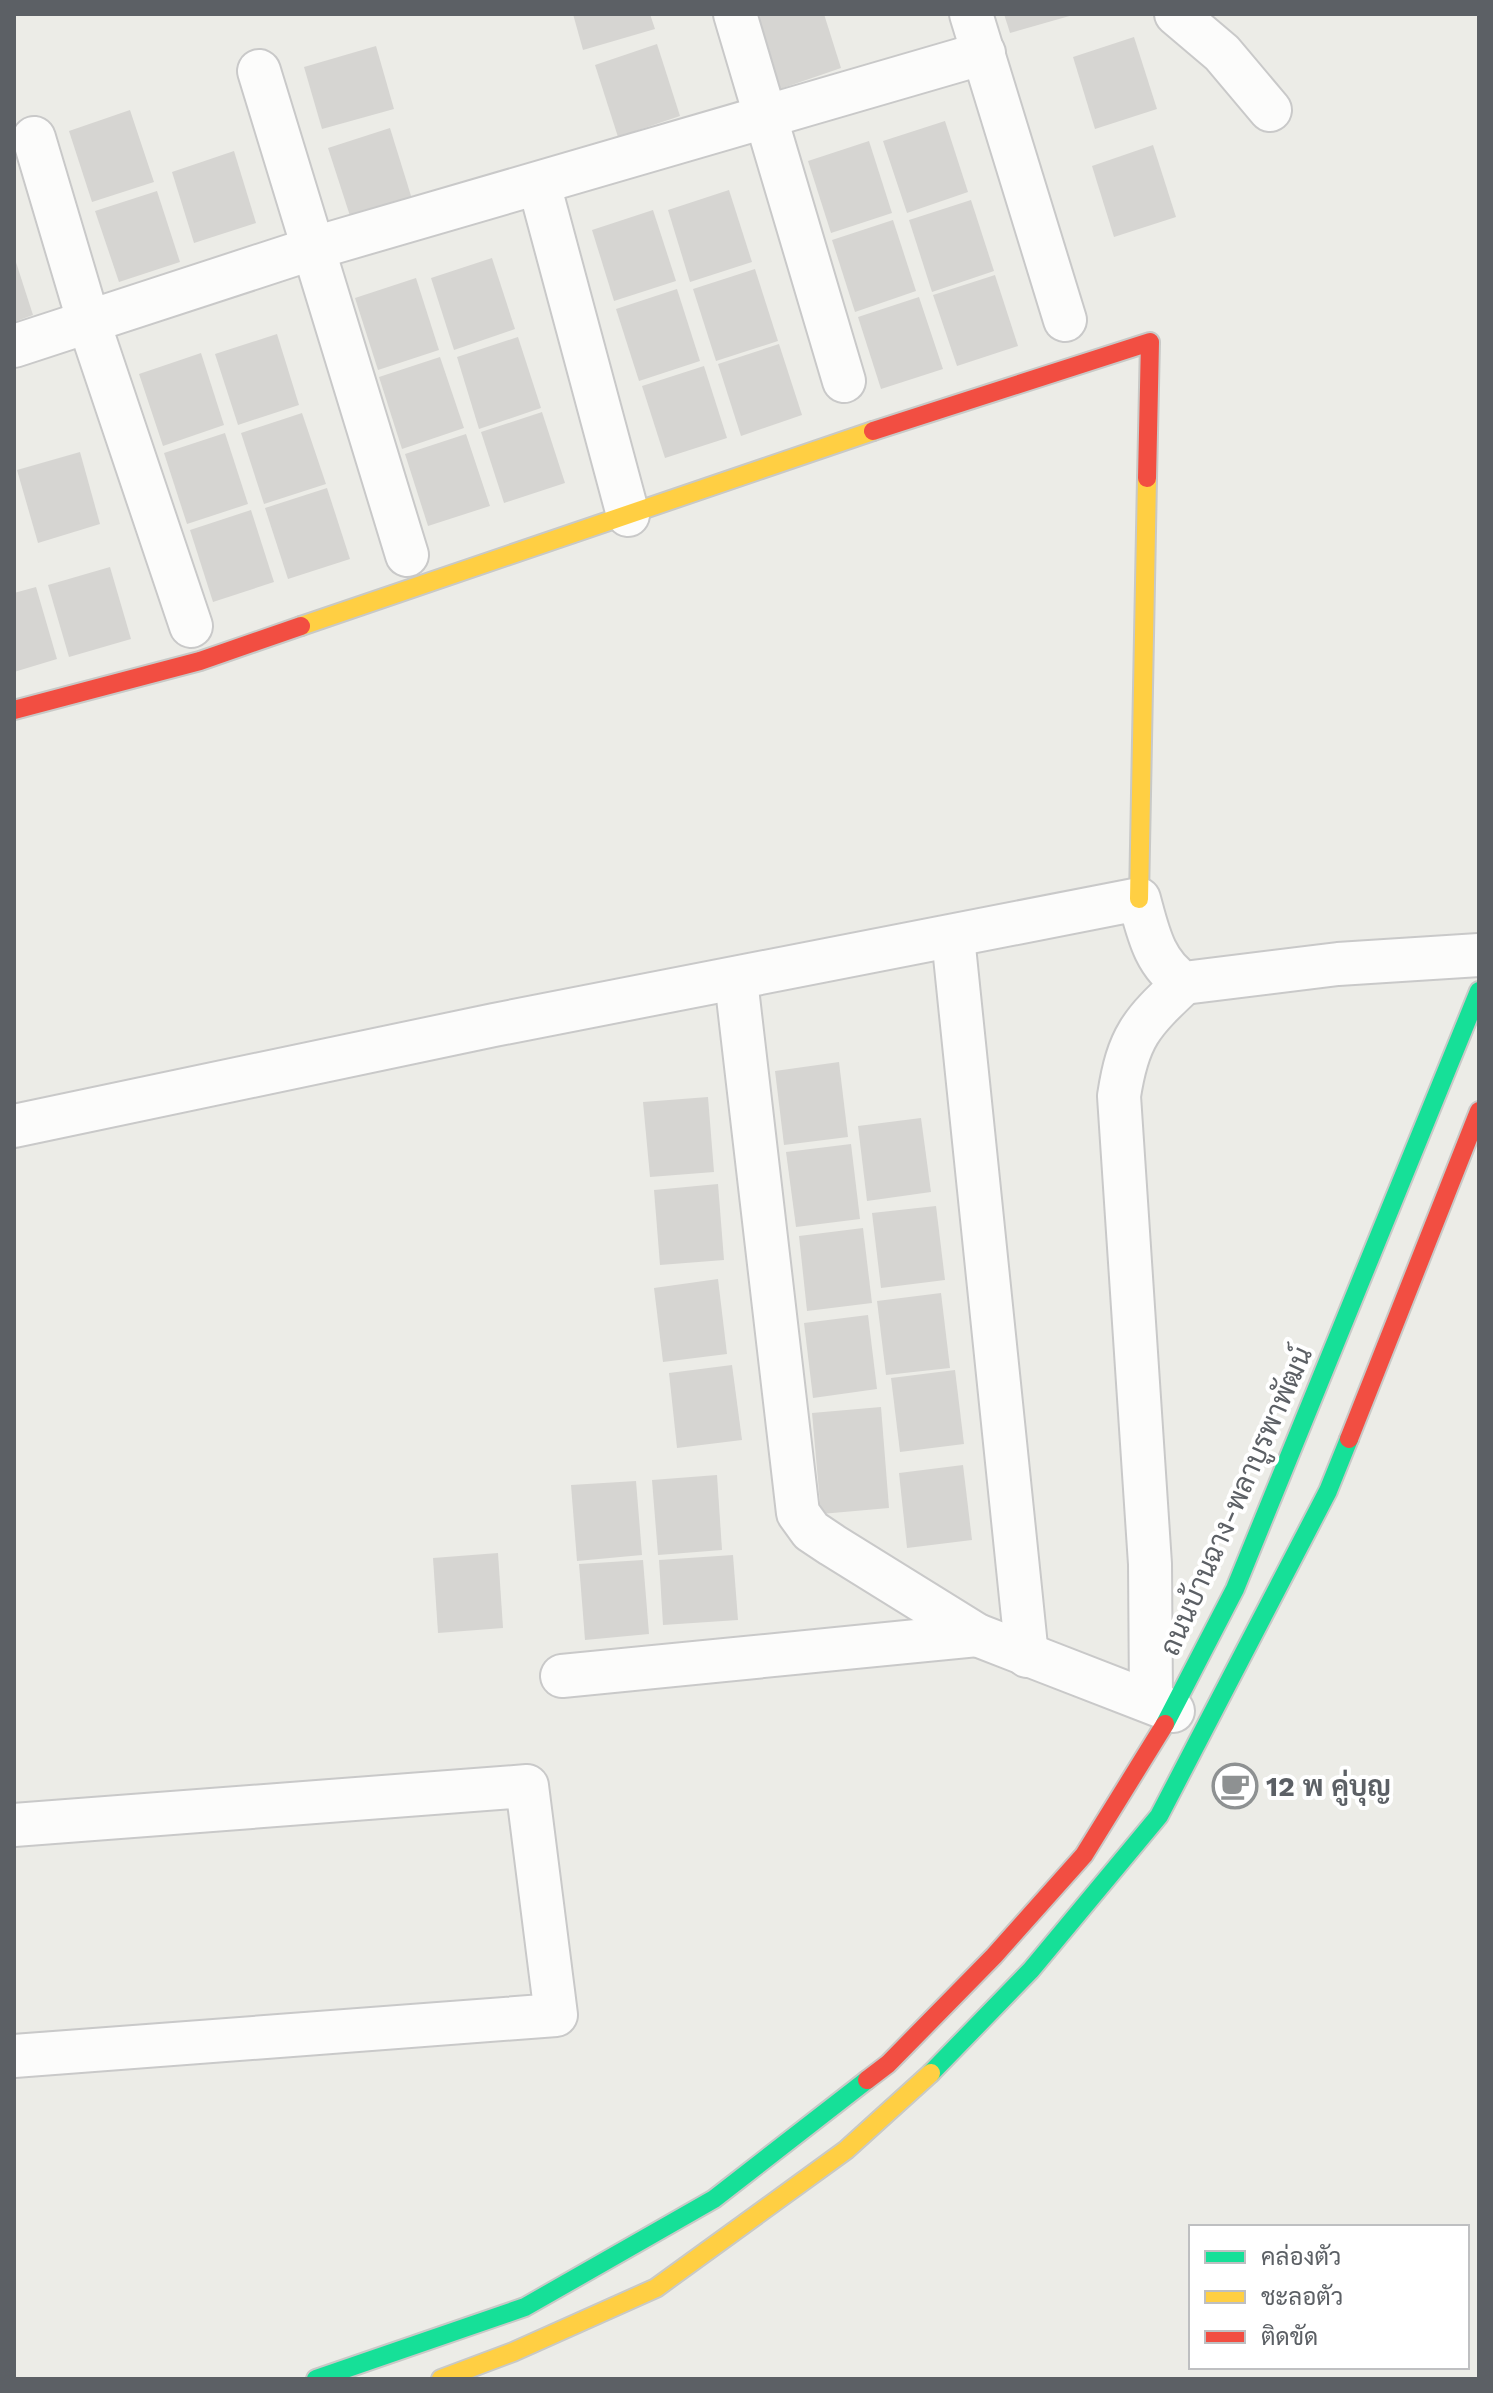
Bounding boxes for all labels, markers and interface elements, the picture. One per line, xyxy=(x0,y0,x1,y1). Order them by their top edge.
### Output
street label: ถนนบ้านฉาง-พลาบูรพาพัฒน์ xyxy=(1150,1340,1322,1662)
cafe icon: 12 พ คู่บุญ xyxy=(1211,1762,1259,1810)
place label: 12 พ คู่บุญ xyxy=(1266,1769,1391,1806)
legend xyxy=(1189,2225,1469,2369)
text: คล่องตัว xyxy=(1261,2243,1341,2271)
text: ชะลอตัว xyxy=(1261,2283,1343,2311)
text: ติดขัด xyxy=(1261,2323,1318,2351)

